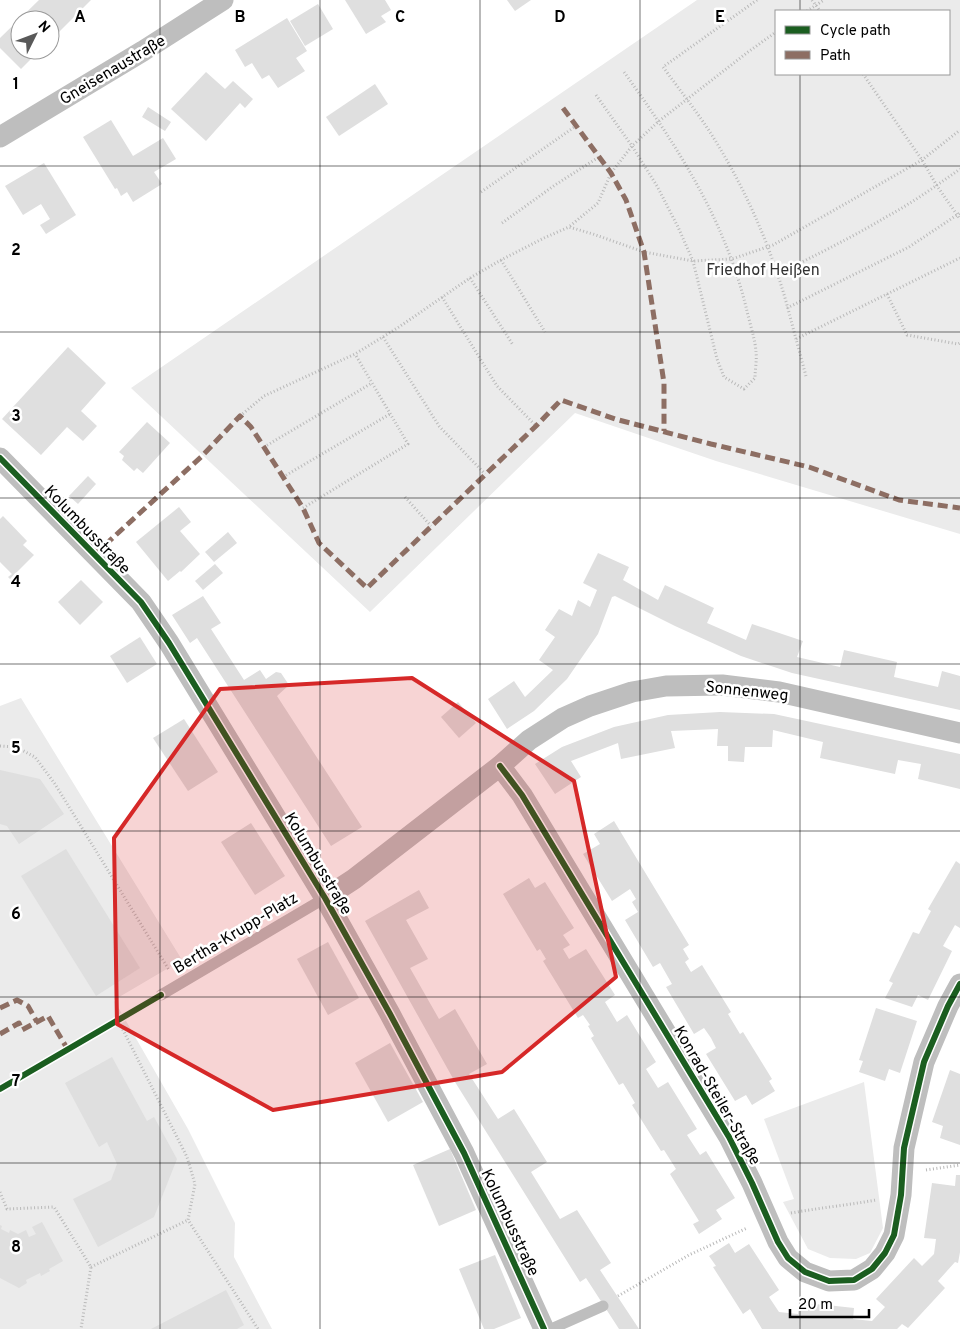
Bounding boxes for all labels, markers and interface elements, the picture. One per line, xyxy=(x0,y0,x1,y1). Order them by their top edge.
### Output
text: A xyxy=(74,8,86,28)
text: B xyxy=(234,8,246,28)
text: C xyxy=(395,8,405,28)
text: D xyxy=(554,8,566,28)
text: E xyxy=(715,8,725,28)
north arrow xyxy=(10,10,60,60)
legend xyxy=(775,10,950,75)
text: N xyxy=(34,18,53,37)
text: Cycle path xyxy=(820,22,891,41)
street label: Gneisenaustraße xyxy=(56,31,170,110)
text: Path xyxy=(820,47,851,66)
text: 1 xyxy=(13,75,19,95)
text: 2 xyxy=(11,241,21,261)
park label: Friedhof Heißen xyxy=(706,261,820,281)
text: 3 xyxy=(11,407,21,427)
street label: Kolumbusstraße xyxy=(39,482,134,579)
text: 4 xyxy=(11,573,21,593)
street label: Sonnenweg xyxy=(704,678,789,706)
text: 5 xyxy=(11,739,21,759)
street label: Kolumbusstraße xyxy=(279,809,356,919)
street label: Bertha-Krupp-Platz xyxy=(170,889,302,979)
text: 6 xyxy=(11,905,21,925)
street label: Konrad-Steiler-Straße xyxy=(668,1023,764,1169)
text: 7 xyxy=(12,1072,20,1092)
street label: Kolumbusstraße xyxy=(476,1166,543,1280)
text: 8 xyxy=(11,1238,21,1258)
scale bar xyxy=(790,1286,869,1318)
text: 20 m xyxy=(798,1296,833,1315)

